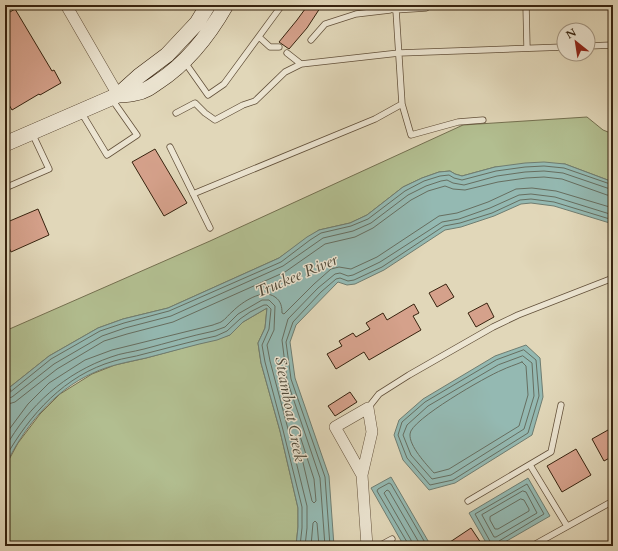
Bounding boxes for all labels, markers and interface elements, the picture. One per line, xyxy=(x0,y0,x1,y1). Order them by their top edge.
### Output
north arrow xyxy=(556,22,596,62)
text: N xyxy=(563,25,580,43)
water label: Truckee River xyxy=(252,248,342,303)
water label: Steamboat Creek xyxy=(269,355,311,464)

